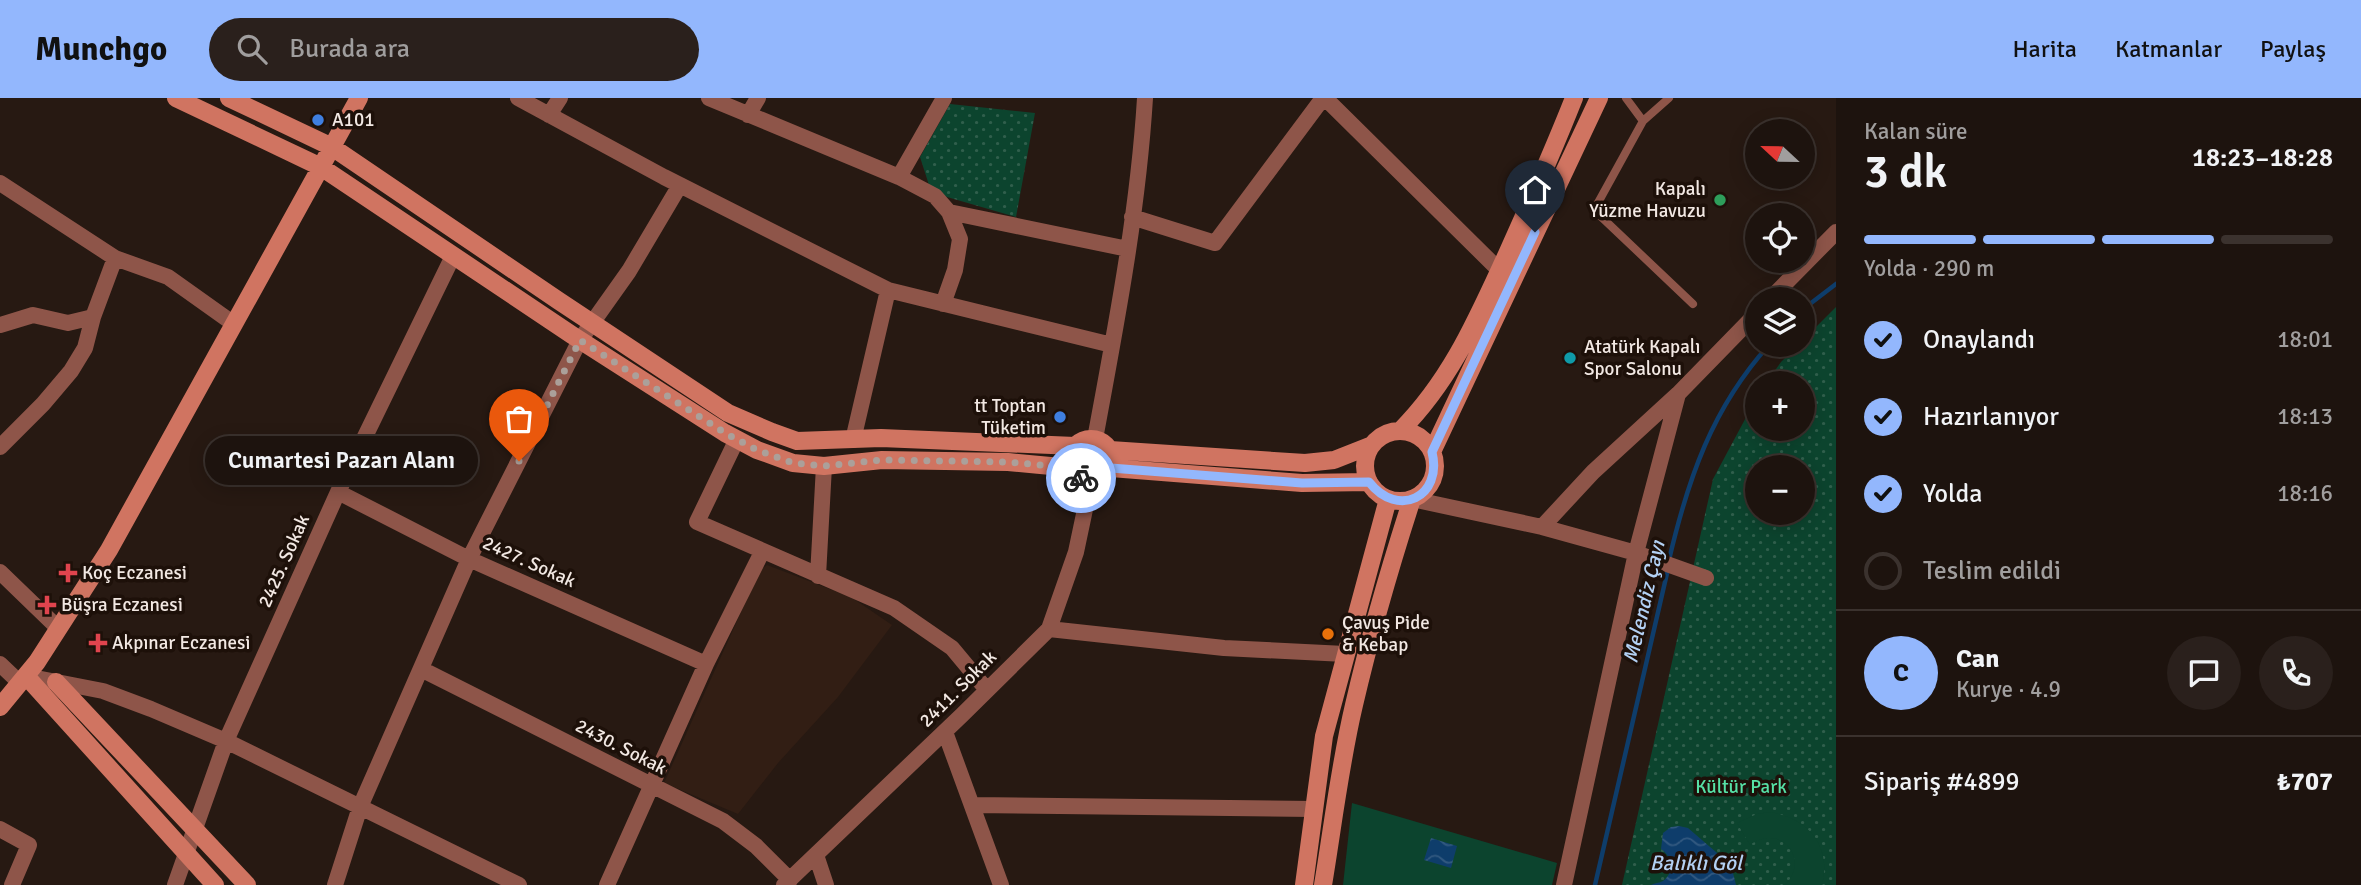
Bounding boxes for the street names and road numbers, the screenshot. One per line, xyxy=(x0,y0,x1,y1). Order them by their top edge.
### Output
street label: 2425. Sokak xyxy=(253,510,315,611)
street label: 2427. Sokak xyxy=(479,531,580,593)
street label: 2411. Sokak xyxy=(914,645,1002,733)
street label: 2430. Sokak xyxy=(571,714,671,780)

